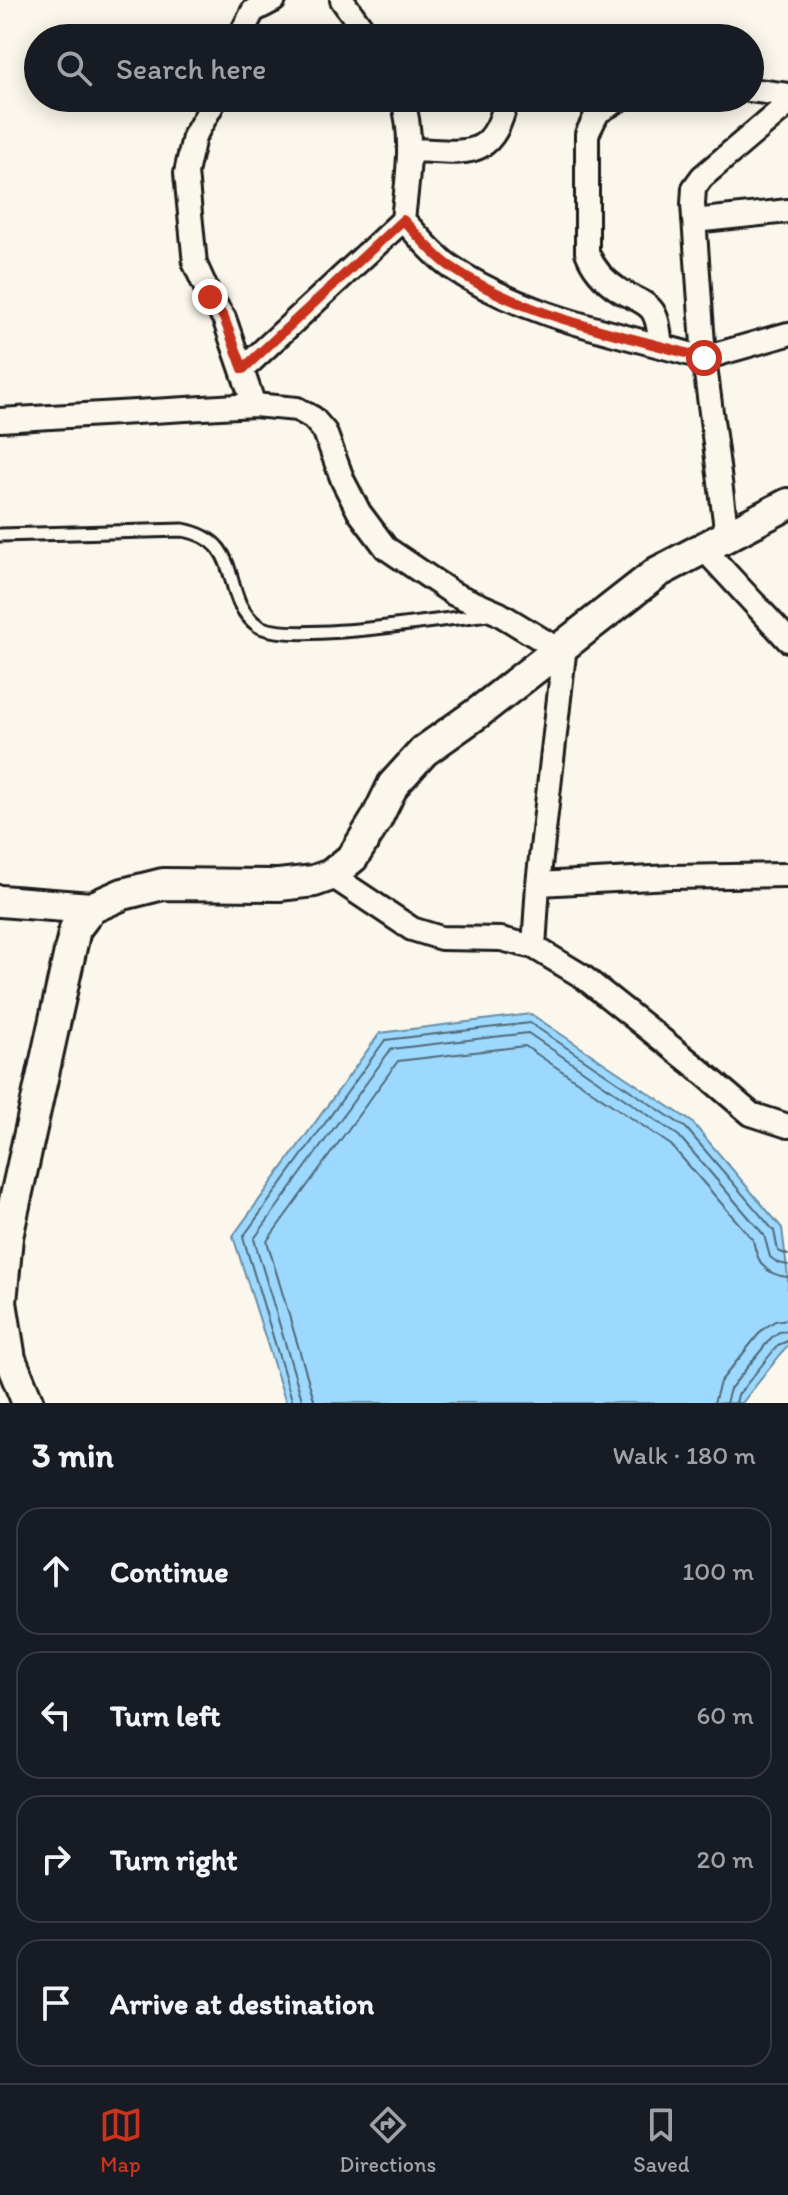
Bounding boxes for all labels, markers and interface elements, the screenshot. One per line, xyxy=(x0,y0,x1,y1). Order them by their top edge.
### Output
search box xyxy=(24,24,764,112)
icon: search xyxy=(52,46,96,90)
text: Search here xyxy=(116,50,266,87)
route end xyxy=(192,279,228,315)
route start xyxy=(686,340,722,376)
text: 3 min xyxy=(32,1435,114,1476)
text: Walk · 180 m xyxy=(613,1439,756,1471)
icon: ahead xyxy=(34,1549,78,1593)
text: Continue xyxy=(110,1553,229,1590)
text: 100 m xyxy=(682,1555,754,1587)
icon: left xyxy=(34,1693,78,1737)
text: Turn left xyxy=(110,1697,221,1734)
text: 60 m xyxy=(697,1699,754,1731)
icon: right xyxy=(34,1837,78,1881)
text: Turn right xyxy=(110,1841,238,1878)
text: 20 m xyxy=(697,1843,754,1875)
icon: arrive xyxy=(34,1981,78,2025)
text: Arrive at destination xyxy=(110,1985,374,2022)
tab: Map xyxy=(99,2103,143,2178)
tab: Directions xyxy=(340,2103,436,2178)
tab: Saved xyxy=(633,2103,689,2178)

